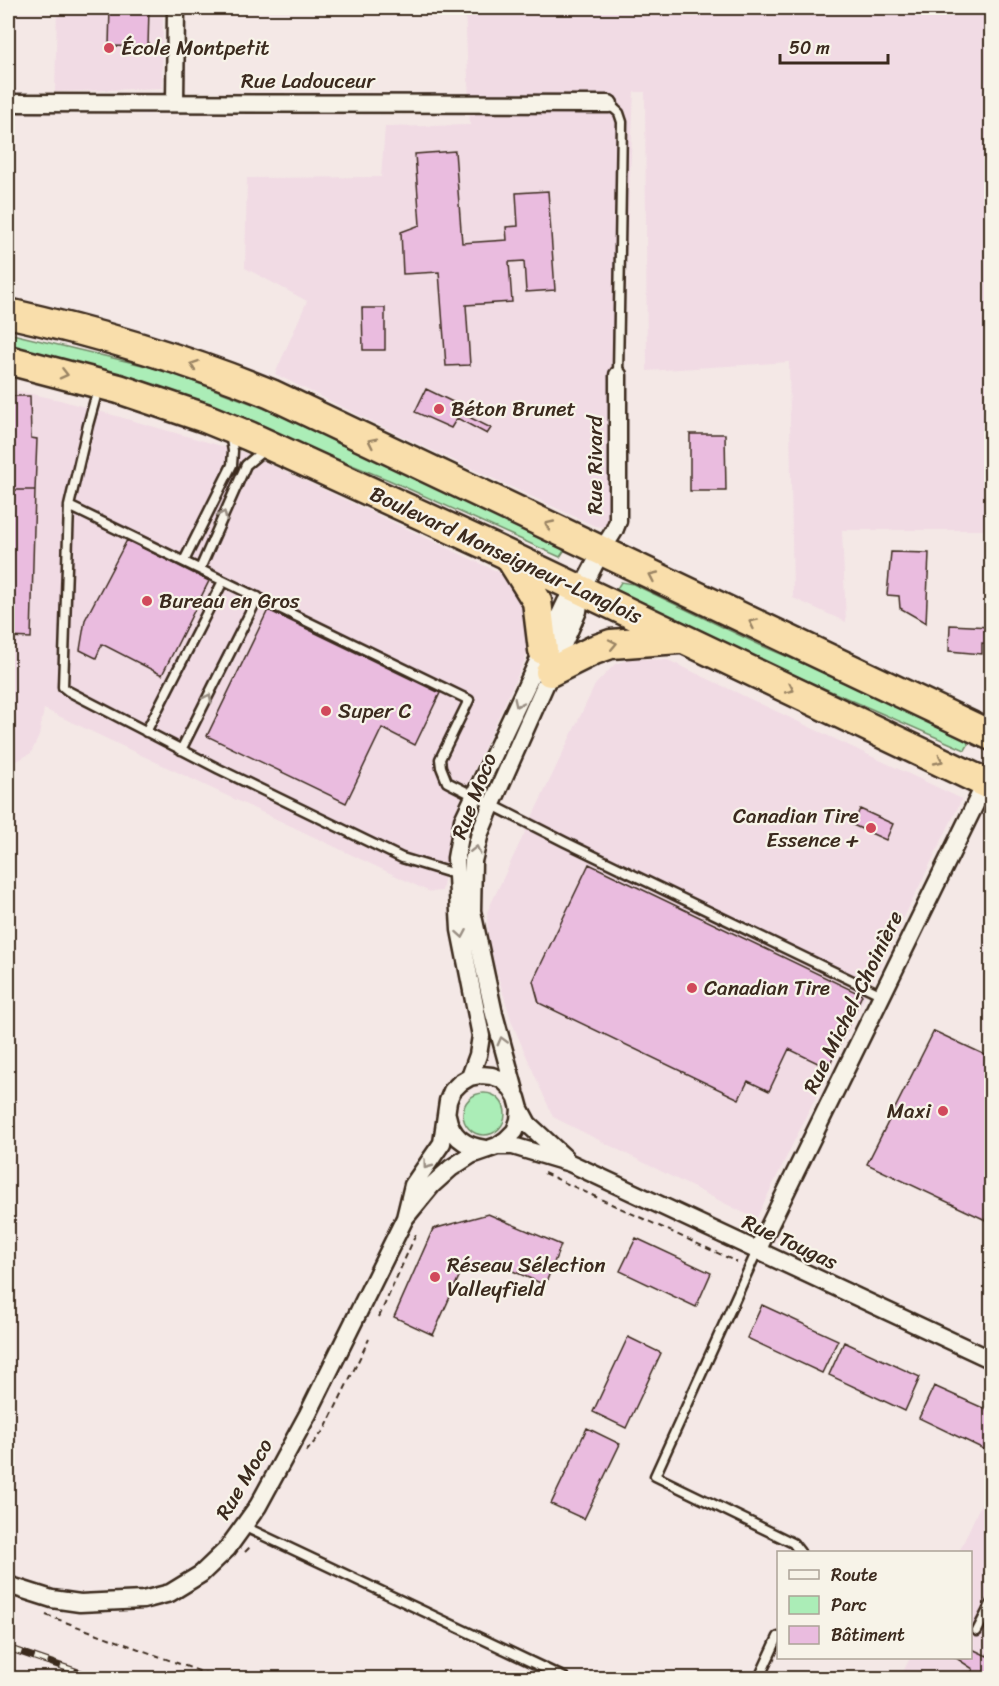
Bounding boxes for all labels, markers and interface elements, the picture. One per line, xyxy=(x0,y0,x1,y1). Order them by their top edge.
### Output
scale bar xyxy=(780,27,888,65)
place label: École Montpetit xyxy=(121,29,269,67)
text: 50 m xyxy=(789,32,830,64)
marker: École Montpetit xyxy=(102,41,116,55)
street label: Rue Ladouceur xyxy=(241,62,376,100)
one-way arrow xyxy=(189,359,199,372)
one-way arrow xyxy=(59,366,69,379)
place label: Béton Brunet xyxy=(451,390,576,428)
marker: Béton Brunet xyxy=(432,402,446,416)
street label: Rue Rivard xyxy=(576,414,614,514)
one-way arrow xyxy=(368,437,379,449)
street label: Boulevard Monseigneur-Langlois xyxy=(363,475,649,635)
one-way arrow xyxy=(216,511,228,522)
one-way arrow xyxy=(544,521,555,533)
one-way arrow xyxy=(649,571,660,583)
place label: Bureau en Gros xyxy=(159,582,300,620)
marker: Bureau en Gros xyxy=(140,594,154,608)
one-way arrow xyxy=(748,618,759,630)
one-way arrow xyxy=(607,638,617,651)
one-way arrow xyxy=(783,682,794,694)
place label: Super C xyxy=(338,692,412,730)
one-way arrow xyxy=(200,693,212,704)
one-way arrow xyxy=(513,696,525,707)
marker: Super C xyxy=(319,704,333,718)
street label: Rue Moco xyxy=(440,747,508,845)
one-way arrow xyxy=(932,753,943,765)
place label: Canadian Tire Essence + xyxy=(733,797,859,859)
marker: Canadian Tire Essence + xyxy=(864,821,878,835)
one-way arrow xyxy=(469,845,482,855)
street label: Rue Michel-Choinière xyxy=(792,904,914,1100)
one-way arrow xyxy=(455,930,467,939)
place label: Canadian Tire xyxy=(704,969,830,1007)
marker: Canadian Tire xyxy=(685,981,699,995)
one-way arrow xyxy=(497,1036,509,1047)
place label: Maxi xyxy=(887,1092,932,1130)
marker: Maxi xyxy=(936,1104,950,1118)
one-way arrow xyxy=(423,1159,434,1170)
street label: Rue Tougas xyxy=(736,1203,845,1281)
place label: Réseau Sélection Valleyfield xyxy=(447,1246,605,1308)
marker: Réseau Sélection Valleyfield xyxy=(428,1270,442,1284)
street label: Rue Moco xyxy=(205,1430,284,1527)
legend xyxy=(777,1551,972,1659)
text: Route xyxy=(831,1559,878,1591)
text: Parc xyxy=(831,1589,867,1621)
text: Bâtiment xyxy=(831,1619,905,1651)

